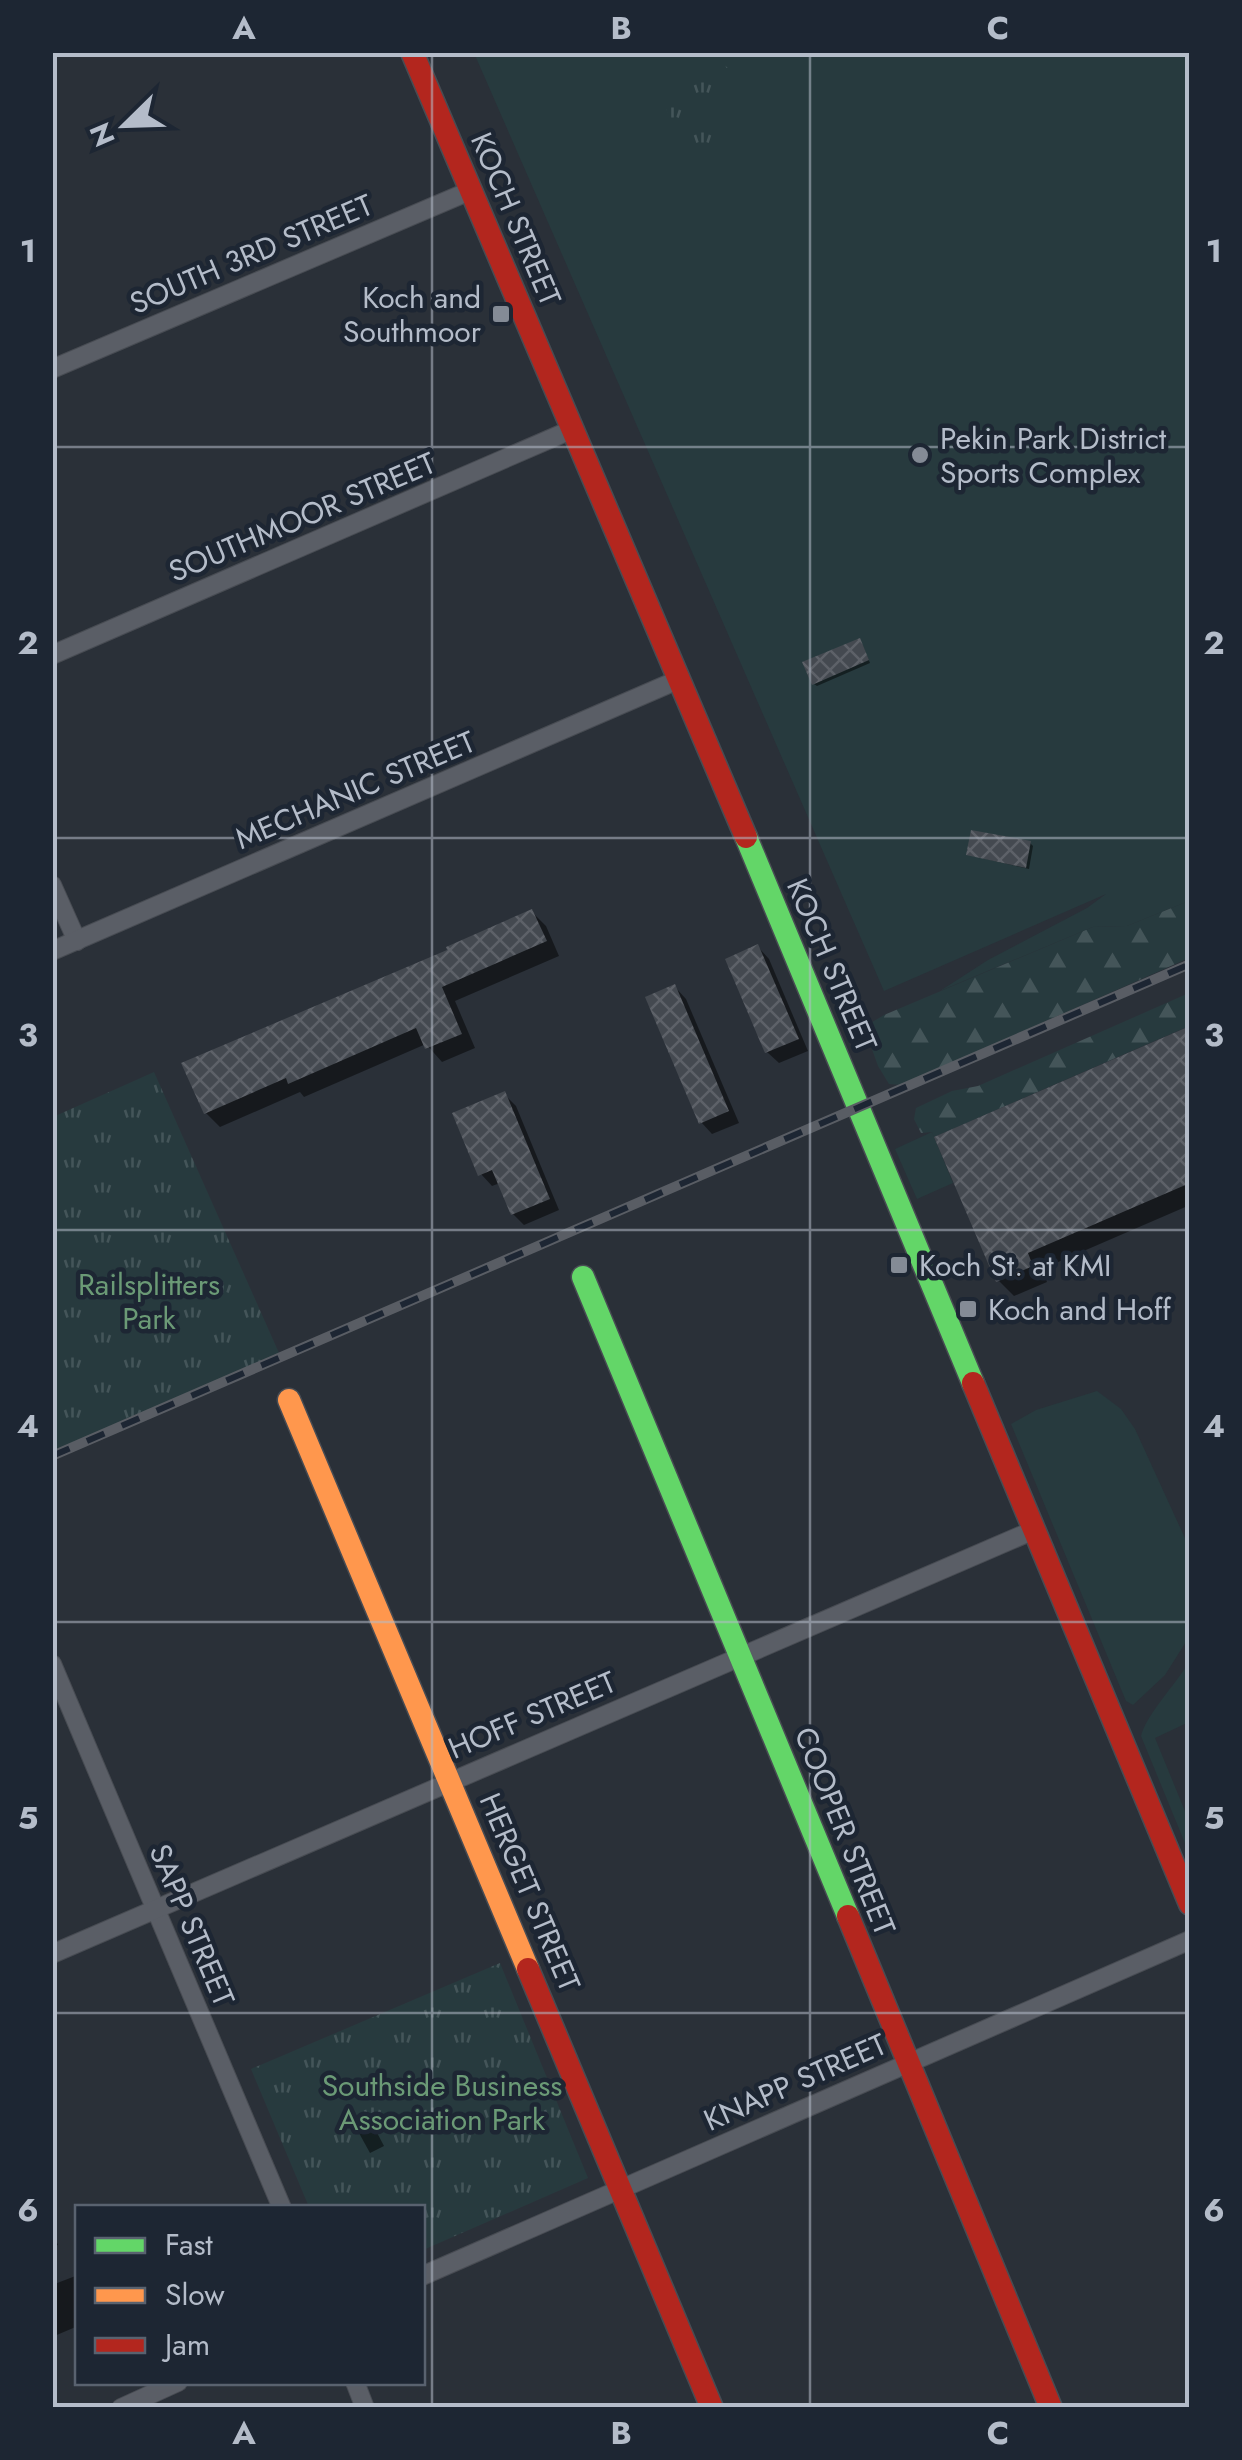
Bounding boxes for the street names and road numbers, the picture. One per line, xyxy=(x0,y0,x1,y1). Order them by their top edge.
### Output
street label: KOCH STREET xyxy=(460,126,572,312)
street label: SOUTH 3RD STREET xyxy=(123,183,379,325)
street label: SOUTHMOOR STREET xyxy=(162,441,442,593)
street label: MECHANIC STREET xyxy=(228,720,482,860)
street label: KOCH STREET xyxy=(776,872,888,1058)
street label: HOFF STREET xyxy=(442,1660,623,1770)
street label: COOPER STREET xyxy=(784,1721,906,1941)
street label: HERGET STREET xyxy=(469,1786,591,1998)
street label: SAPP STREET xyxy=(139,1837,245,2013)
street label: KNAPP STREET xyxy=(697,2022,893,2142)

